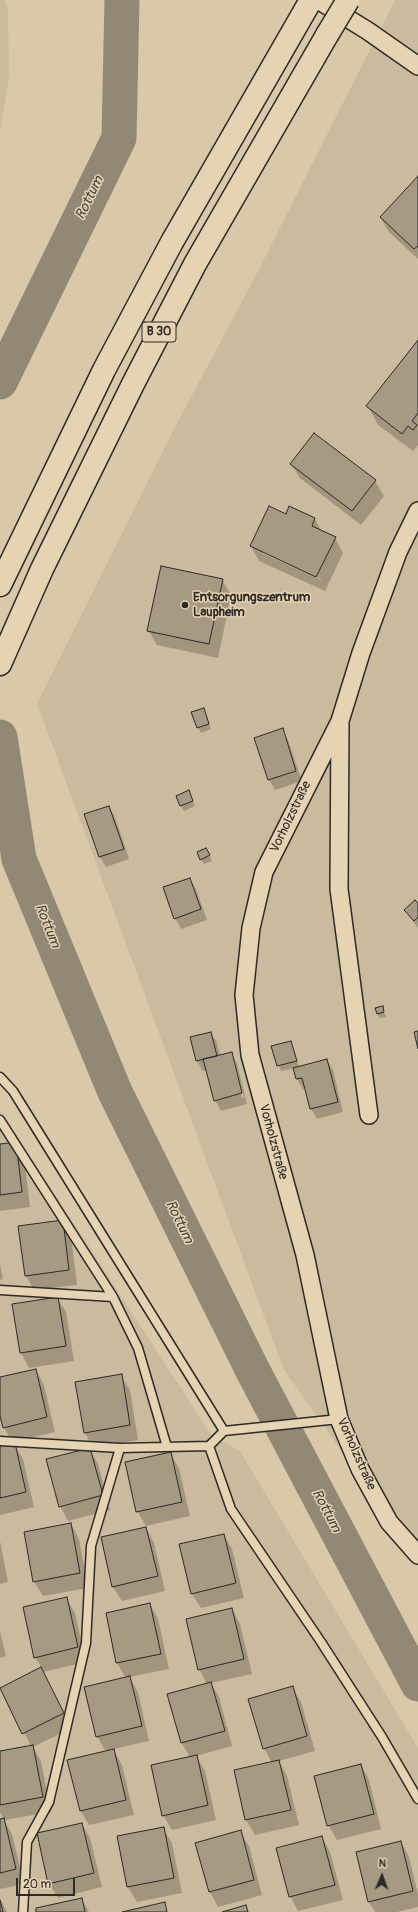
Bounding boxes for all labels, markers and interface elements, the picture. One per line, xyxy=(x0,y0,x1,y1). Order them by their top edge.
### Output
water label: Rottum xyxy=(72,174,108,222)
road number: B 30 xyxy=(142,322,176,342)
place label: Entsorgungszentrum Laupheim xyxy=(193,590,310,621)
marker: Entsorgungszentrum Laupheim xyxy=(180,600,190,610)
street label: Vorholzstraße xyxy=(267,779,315,855)
water label: Rottum xyxy=(31,902,63,950)
street label: Vorholzstraße xyxy=(255,1103,291,1181)
water label: Rottum xyxy=(161,1198,197,1246)
street label: Vorholzstraße xyxy=(333,1415,379,1493)
water label: Rottum xyxy=(308,1487,344,1535)
north arrow xyxy=(362,1856,402,1896)
text: N xyxy=(378,1857,386,1870)
scale bar xyxy=(18,1870,77,1896)
text: 20 m xyxy=(23,1877,51,1892)

